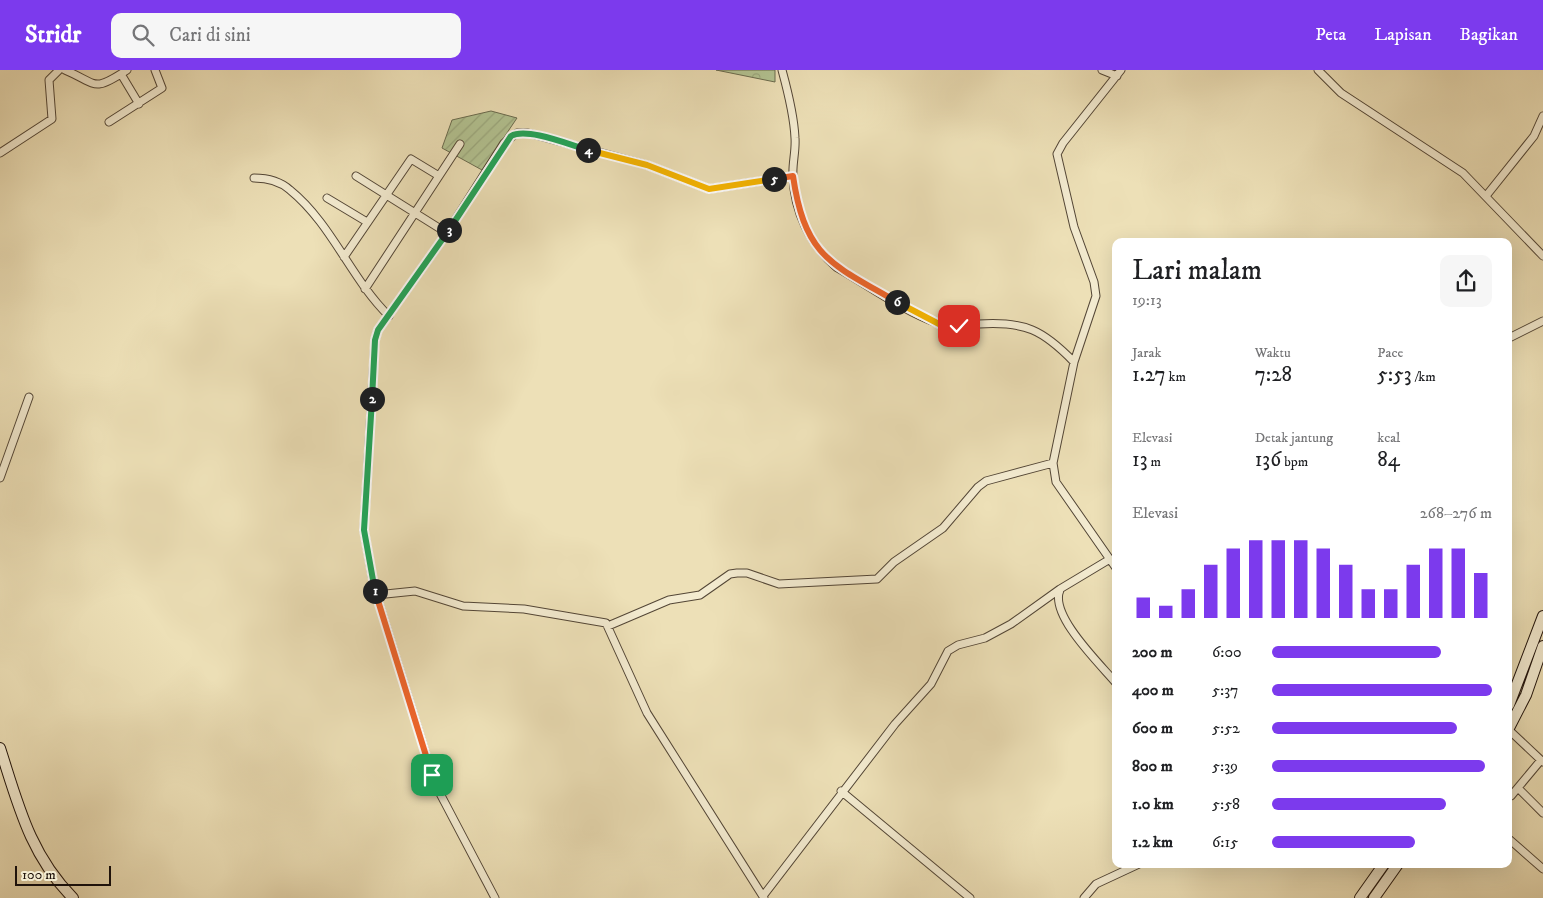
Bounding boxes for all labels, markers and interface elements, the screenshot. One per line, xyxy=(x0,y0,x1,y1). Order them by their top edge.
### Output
search box xyxy=(111,13,461,58)
text: Stridr xyxy=(25,20,81,50)
icon: search xyxy=(129,21,157,49)
text: Cari di sini xyxy=(169,24,251,47)
text: Peta xyxy=(1315,24,1346,46)
text: Lapisan xyxy=(1374,24,1432,46)
text: Bagikan xyxy=(1460,24,1518,46)
pin: 4 xyxy=(576,138,600,162)
text: 4 xyxy=(584,141,593,159)
pin: 5 xyxy=(762,166,786,192)
text: 5 xyxy=(771,170,778,188)
pin: 3 xyxy=(436,218,462,242)
text: 3 xyxy=(447,221,452,239)
text: Lari malam xyxy=(1132,253,1262,288)
button: share xyxy=(1440,255,1492,307)
pin: 6 xyxy=(884,290,910,314)
text: 19:13 xyxy=(1132,290,1162,310)
text: 6 xyxy=(894,293,901,311)
pin xyxy=(938,305,980,347)
icon: check xyxy=(945,312,973,340)
text: Jarak xyxy=(1132,344,1161,362)
text: Waktu xyxy=(1255,344,1291,362)
text: Pace xyxy=(1377,344,1403,362)
text: 1.27 xyxy=(1132,362,1166,388)
text: 7:28 xyxy=(1255,362,1292,388)
text: 5:53 xyxy=(1377,362,1412,388)
text: km xyxy=(1166,368,1186,386)
text: /km xyxy=(1412,368,1436,386)
pin: 2 xyxy=(360,386,384,412)
text: 2 xyxy=(369,390,376,408)
text: Elevasi xyxy=(1132,429,1172,447)
text: Detak jantung xyxy=(1255,429,1333,447)
text: kcal xyxy=(1377,429,1400,447)
text: 13 xyxy=(1132,447,1148,473)
text: 136 xyxy=(1255,447,1281,473)
text: 84 xyxy=(1377,447,1400,473)
text: m xyxy=(1148,453,1161,471)
text: bpm xyxy=(1281,453,1308,471)
text: Elevasi xyxy=(1132,503,1178,523)
text: 268–276 m xyxy=(1420,503,1492,523)
pin: 1 xyxy=(362,578,388,604)
text: 1 xyxy=(373,582,378,600)
text: 200 m xyxy=(1132,642,1173,662)
text: 6:00 xyxy=(1212,642,1242,662)
text: 400 m xyxy=(1132,680,1174,700)
text: 5:37 xyxy=(1212,680,1239,700)
text: 600 m xyxy=(1132,718,1173,738)
text: 5:52 xyxy=(1212,718,1240,738)
pin xyxy=(411,754,453,796)
text: 800 m xyxy=(1132,756,1173,776)
text: 5:39 xyxy=(1212,756,1238,776)
icon: arrive xyxy=(418,761,446,789)
text: 1.0 km xyxy=(1132,794,1174,814)
text: 5:58 xyxy=(1212,794,1240,814)
text: 1.2 km xyxy=(1132,832,1173,852)
text: 6:15 xyxy=(1212,832,1238,852)
scale bar xyxy=(15,863,111,886)
text: 100 m xyxy=(22,866,56,884)

